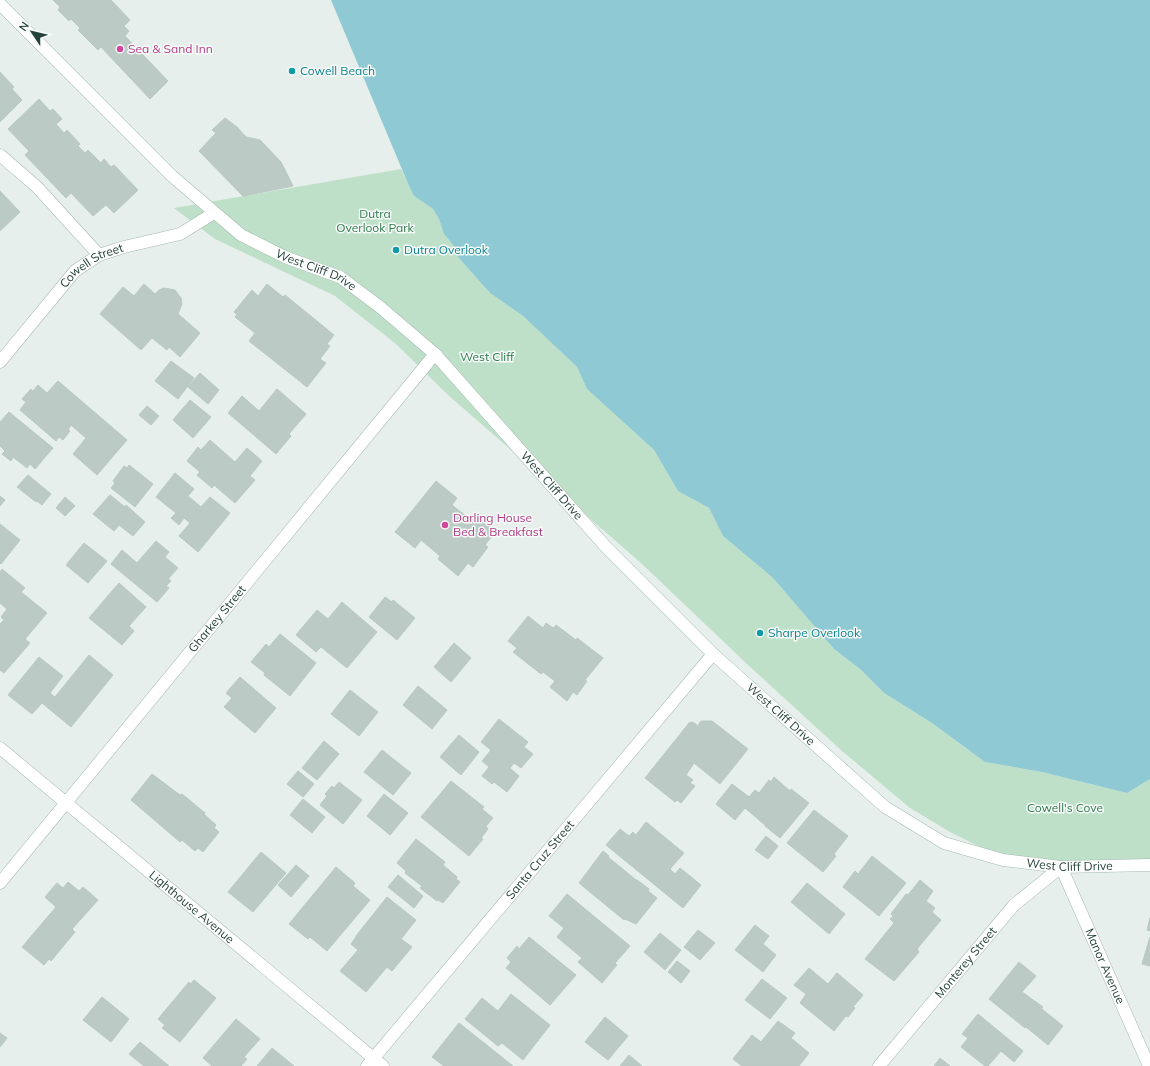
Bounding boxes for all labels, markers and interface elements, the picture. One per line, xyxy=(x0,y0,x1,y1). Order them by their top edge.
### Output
north arrow xyxy=(12,12,52,52)
text: N xyxy=(16,19,32,34)
place label: Sea & Sand Inn xyxy=(128,41,213,56)
marker: Sea & Sand Inn xyxy=(115,44,125,54)
place label: Cowell Beach xyxy=(300,63,375,78)
marker: Cowell Beach xyxy=(287,66,297,76)
park label: Dutra Overlook Park xyxy=(336,206,415,235)
street label: Cowell Street xyxy=(56,240,125,291)
place label: Dutra Overlook xyxy=(404,242,489,257)
marker: Dutra Overlook xyxy=(391,245,401,255)
street label: West Cliff Drive xyxy=(273,246,360,294)
park label: West Cliff xyxy=(460,349,515,364)
street label: West Cliff Drive xyxy=(518,448,586,523)
place label: Darling House Bed & Breakfast xyxy=(453,510,543,539)
marker: Darling House Bed & Breakfast xyxy=(440,520,450,530)
street label: Gharkey Street xyxy=(185,582,249,655)
place label: Sharpe Overlook xyxy=(768,625,861,640)
marker: Sharpe Overlook xyxy=(755,628,765,638)
street label: West Cliff Drive xyxy=(744,680,818,748)
park label: Cowell's Cove xyxy=(1027,800,1103,815)
street label: Santa Cruz Street xyxy=(502,817,577,902)
street label: West Cliff Drive xyxy=(1026,855,1113,874)
street label: Lighthouse Avenue xyxy=(146,867,238,946)
street label: Monterey Street xyxy=(931,924,999,1001)
street label: Manor Avenue xyxy=(1082,926,1129,1006)

